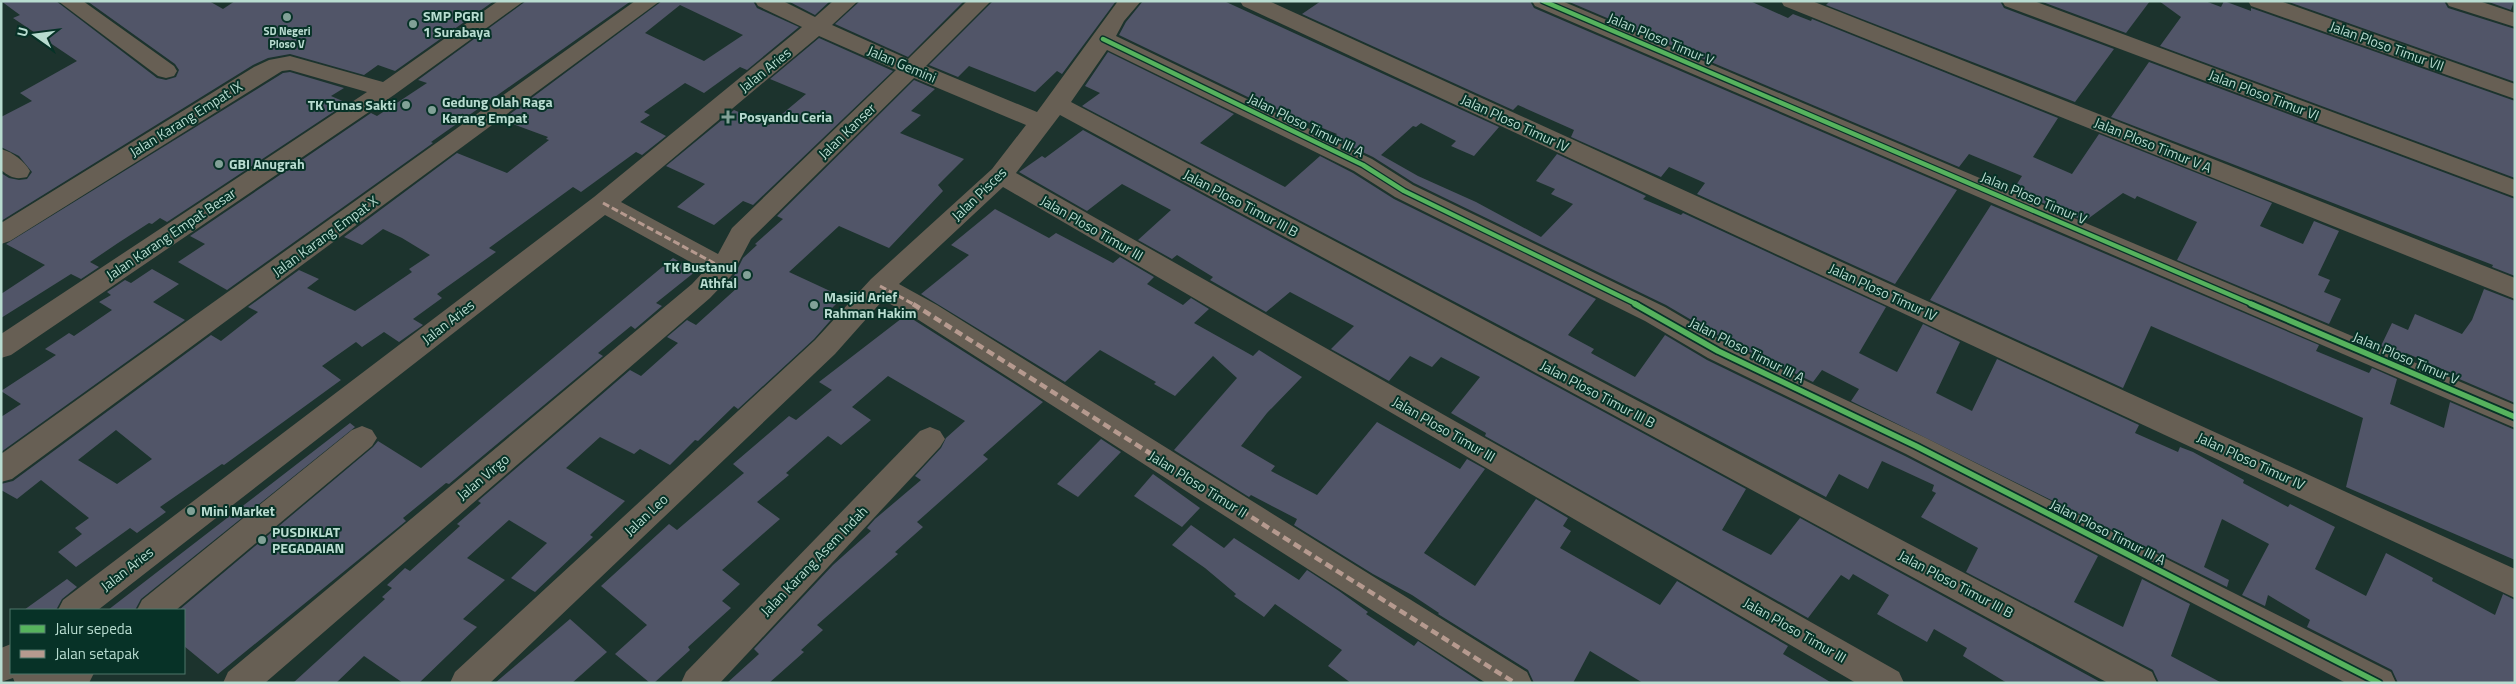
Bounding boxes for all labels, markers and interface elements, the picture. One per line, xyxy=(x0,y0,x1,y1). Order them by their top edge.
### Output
place label: SMP PGRI 1 Surabaya xyxy=(423,5,490,42)
street label: Jalan Ploso Timur V xyxy=(1605,7,1718,70)
north arrow xyxy=(10,10,60,60)
marker: SD Negeri Ploso V xyxy=(281,11,293,23)
street label: Jalan Ploso Timur VII xyxy=(2327,15,2447,76)
marker: SMP PGRI 1 Surabaya xyxy=(407,18,419,30)
place label: SD Negeri Ploso V xyxy=(263,23,311,52)
text: U xyxy=(11,25,33,39)
street label: Jalan Gemini xyxy=(865,40,940,87)
street label: Jalan Aries xyxy=(734,42,795,97)
street label: Jalan Ploso Timur VI xyxy=(2206,64,2323,125)
street label: Jalan Karang Empat IX xyxy=(125,75,246,162)
street label: Jalan Ploso Timur III A xyxy=(1245,87,1369,162)
street label: Jalan Ploso Timur IV xyxy=(1458,88,1573,157)
place label: Gedung Olah Raga Karang Empat xyxy=(442,91,553,128)
place label: TK Tunas Sakti xyxy=(308,94,396,115)
street label: Jalan Kanser xyxy=(813,98,880,163)
marker: TK Tunas Sakti xyxy=(400,99,412,111)
marker: Gedung Olah Raga Karang Empat xyxy=(426,104,438,116)
place label: Posyandu Ceria xyxy=(739,106,832,127)
marker: Posyandu Ceria xyxy=(721,110,735,124)
street label: Jalan Ploso Timur V A xyxy=(2091,111,2216,178)
place label: GBI Anugrah xyxy=(229,153,305,174)
marker: GBI Anugrah xyxy=(213,158,225,170)
street label: Jalan Pisces xyxy=(946,162,1011,225)
street label: Jalan Ploso Timur III B xyxy=(1180,163,1302,242)
street label: Jalan Ploso Timur V xyxy=(1978,166,2091,229)
street label: Jalan Karang Empat Besar xyxy=(102,182,240,285)
street label: Jalan Karang Empat X xyxy=(267,190,382,281)
street label: Jalan Ploso Timur III xyxy=(1037,190,1148,266)
place label: TK Bustanul Athfal xyxy=(664,256,737,293)
street label: Jalan Ploso Timur IV xyxy=(1826,257,1941,326)
marker: TK Bustanul Athfal xyxy=(741,269,753,281)
place label: Masjid Arief Rahman Hakim xyxy=(824,286,916,323)
street label: Jalan Aries xyxy=(417,294,478,349)
marker: Masjid Arief Rahman Hakim xyxy=(808,299,820,311)
street label: Jalan Ploso Timur III A xyxy=(1686,311,1809,388)
street label: Jalan Ploso Timur V xyxy=(2350,326,2463,389)
street label: Jalan Ploso Timur III B xyxy=(1537,354,1659,433)
street label: Jalan Ploso Timur III xyxy=(1389,391,1500,467)
street label: Jalan Ploso Timur IV xyxy=(2194,426,2309,495)
street label: Jalan Ploso Timur II xyxy=(1145,445,1251,522)
street label: Jalan Virgo xyxy=(452,448,513,505)
street label: Jalan Leo xyxy=(619,489,672,540)
street label: Jalan Ploso Timur III A xyxy=(2047,493,2170,570)
place label: Mini Market xyxy=(201,500,275,521)
street label: Jalan Karang Asem Indah xyxy=(755,501,872,621)
marker: Mini Market xyxy=(185,505,197,517)
place label: PUSDIKLAT PEGADAIAN xyxy=(272,521,344,558)
marker: PUSDIKLAT PEGADAIAN xyxy=(256,534,268,546)
street label: Jalan Aries xyxy=(96,541,157,596)
street label: Jalan Ploso Timur III B xyxy=(1895,544,2017,623)
street label: Jalan Ploso Timur III xyxy=(1740,592,1851,668)
legend xyxy=(10,609,185,674)
text: Jalur sepeda xyxy=(55,617,133,640)
text: Jalan setapak xyxy=(55,642,139,665)

